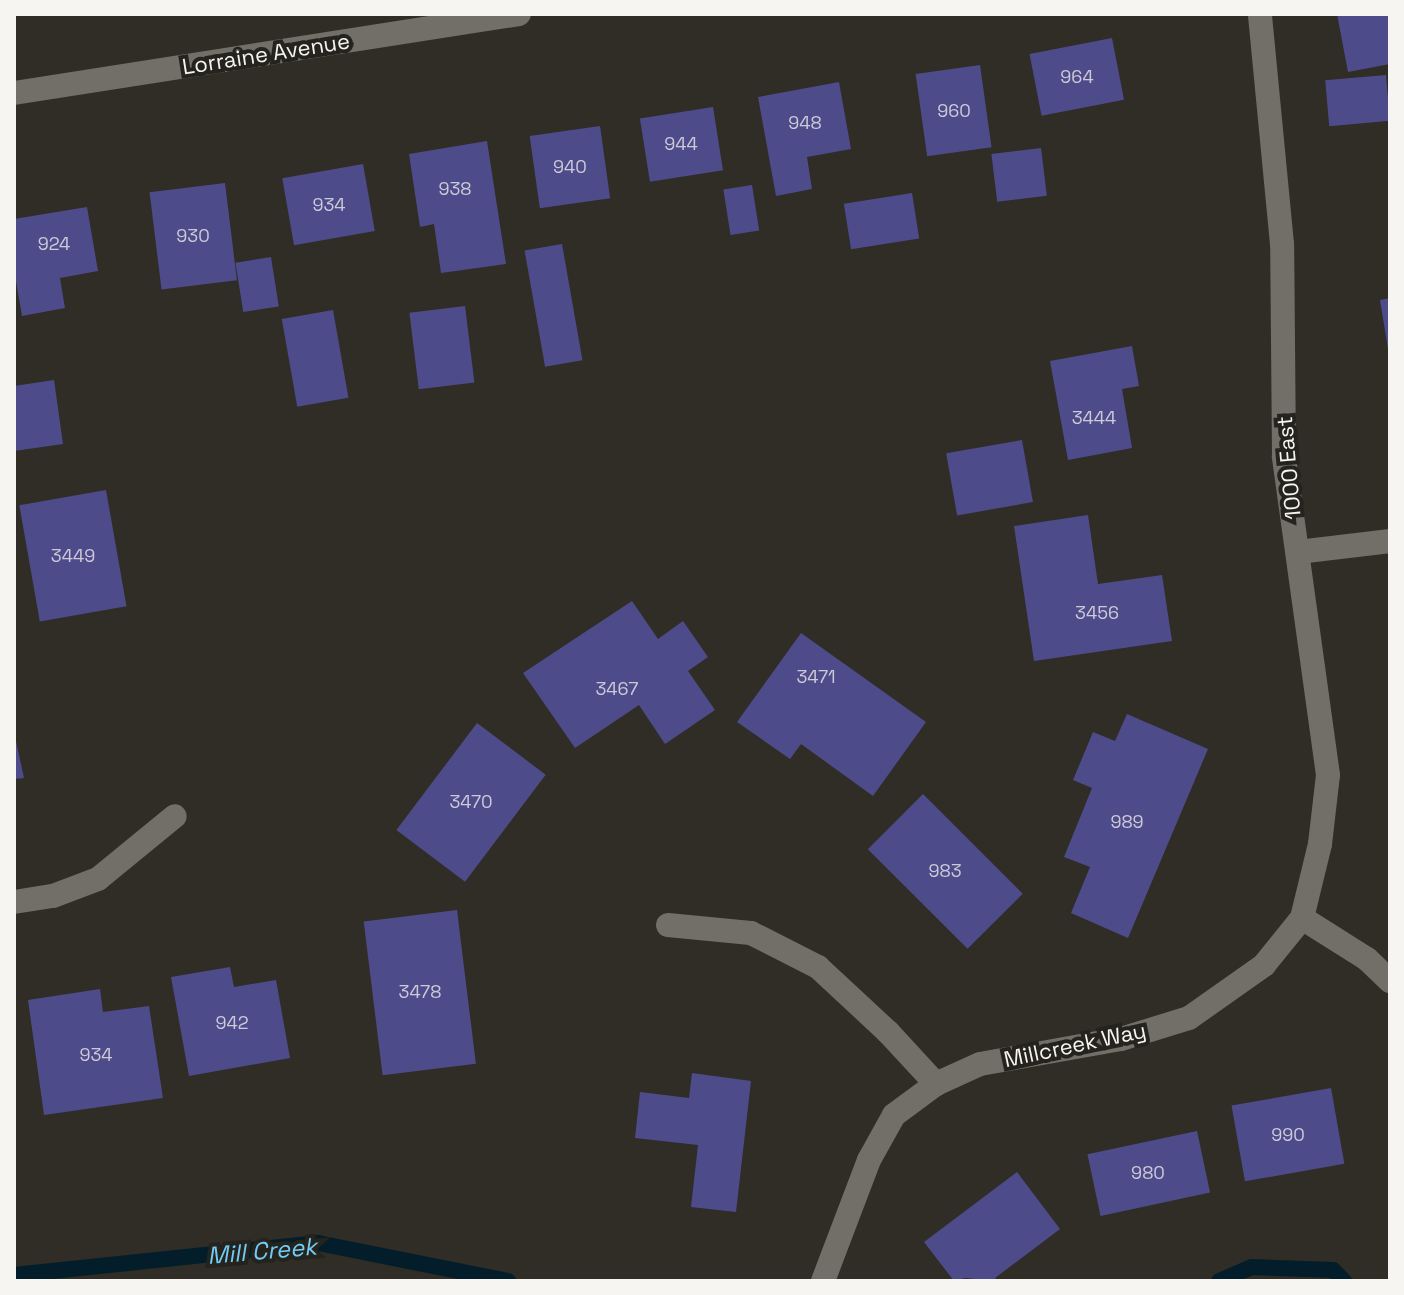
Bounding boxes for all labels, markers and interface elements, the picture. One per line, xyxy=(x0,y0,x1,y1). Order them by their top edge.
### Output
street label: Lorraine Avenue xyxy=(180,28,352,80)
house number: 964 xyxy=(1060,66,1094,88)
house number: 960 xyxy=(937,100,971,122)
house number: 948 xyxy=(788,112,822,134)
house number: 944 xyxy=(664,133,698,155)
house number: 940 xyxy=(553,156,587,178)
house number: 938 xyxy=(438,178,472,200)
house number: 934 xyxy=(312,194,346,216)
house number: 930 xyxy=(176,225,210,247)
house number: 924 xyxy=(38,233,70,255)
house number: 3444 xyxy=(1072,407,1116,429)
street label: 1000 East xyxy=(1271,415,1307,521)
house number: 3449 xyxy=(51,545,95,567)
house number: 3456 xyxy=(1075,602,1119,624)
house number: 3471 xyxy=(796,666,836,688)
house number: 3467 xyxy=(595,678,639,700)
house number: 3470 xyxy=(449,791,493,813)
house number: 989 xyxy=(1110,811,1144,833)
house number: 983 xyxy=(928,860,962,882)
house number: 3478 xyxy=(399,981,441,1003)
house number: 942 xyxy=(215,1012,249,1034)
street label: Millcreek Way xyxy=(1002,1017,1148,1073)
house number: 934 xyxy=(79,1044,113,1066)
house number: 990 xyxy=(1271,1124,1305,1146)
house number: 980 xyxy=(1131,1162,1165,1184)
water label: Mill Creek xyxy=(206,1232,318,1270)

